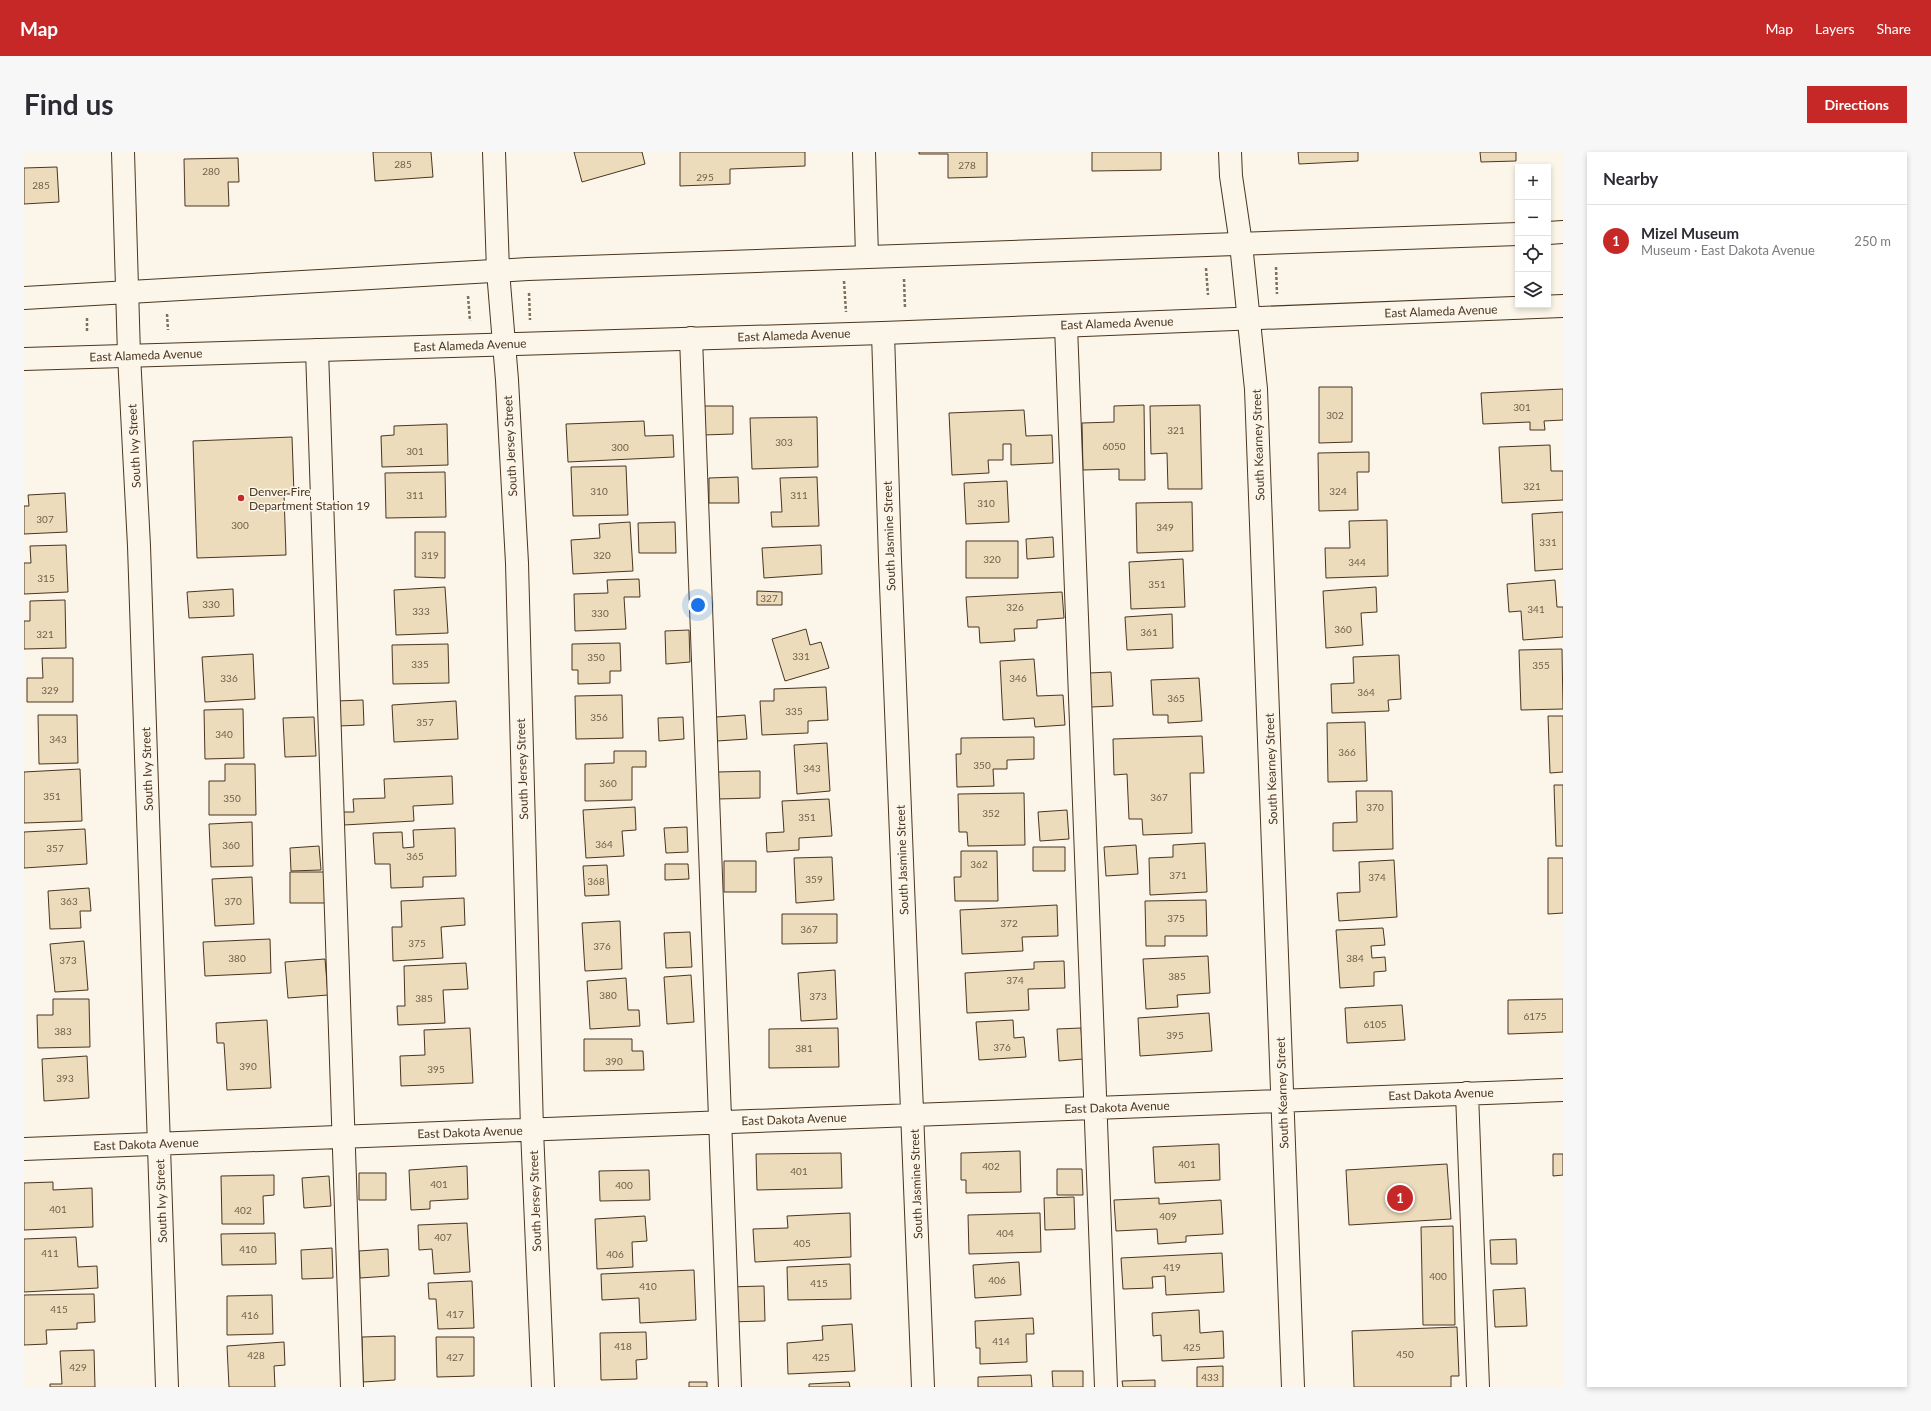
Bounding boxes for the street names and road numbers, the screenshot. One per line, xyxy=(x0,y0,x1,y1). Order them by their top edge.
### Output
street label: East Alameda Avenue xyxy=(1384,302,1498,320)
street label: East Alameda Avenue xyxy=(1060,314,1174,332)
street label: East Alameda Avenue xyxy=(737,326,851,344)
street label: East Alameda Avenue xyxy=(413,336,527,354)
street label: East Alameda Avenue xyxy=(89,346,203,364)
street label: South Kearney Street xyxy=(1249,388,1267,501)
street label: South Jersey Street xyxy=(500,394,520,497)
street label: South Ivy Street xyxy=(124,403,144,488)
street label: South Jasmine Street xyxy=(880,480,898,591)
street label: South Kearney Street xyxy=(1262,712,1280,825)
street label: South Jersey Street xyxy=(513,718,531,820)
street label: South Ivy Street xyxy=(138,726,156,811)
street label: South Jasmine Street xyxy=(893,804,911,915)
street label: South Kearney Street xyxy=(1273,1036,1291,1149)
street label: East Dakota Avenue xyxy=(1388,1085,1494,1103)
street label: East Dakota Avenue xyxy=(1064,1098,1170,1116)
street label: East Dakota Avenue xyxy=(741,1110,847,1128)
street label: East Dakota Avenue xyxy=(417,1123,523,1141)
street label: South Jasmine Street xyxy=(907,1128,925,1239)
street label: East Dakota Avenue xyxy=(93,1135,199,1153)
street label: South Jersey Street xyxy=(526,1150,544,1252)
street label: South Ivy Street xyxy=(152,1158,170,1243)

